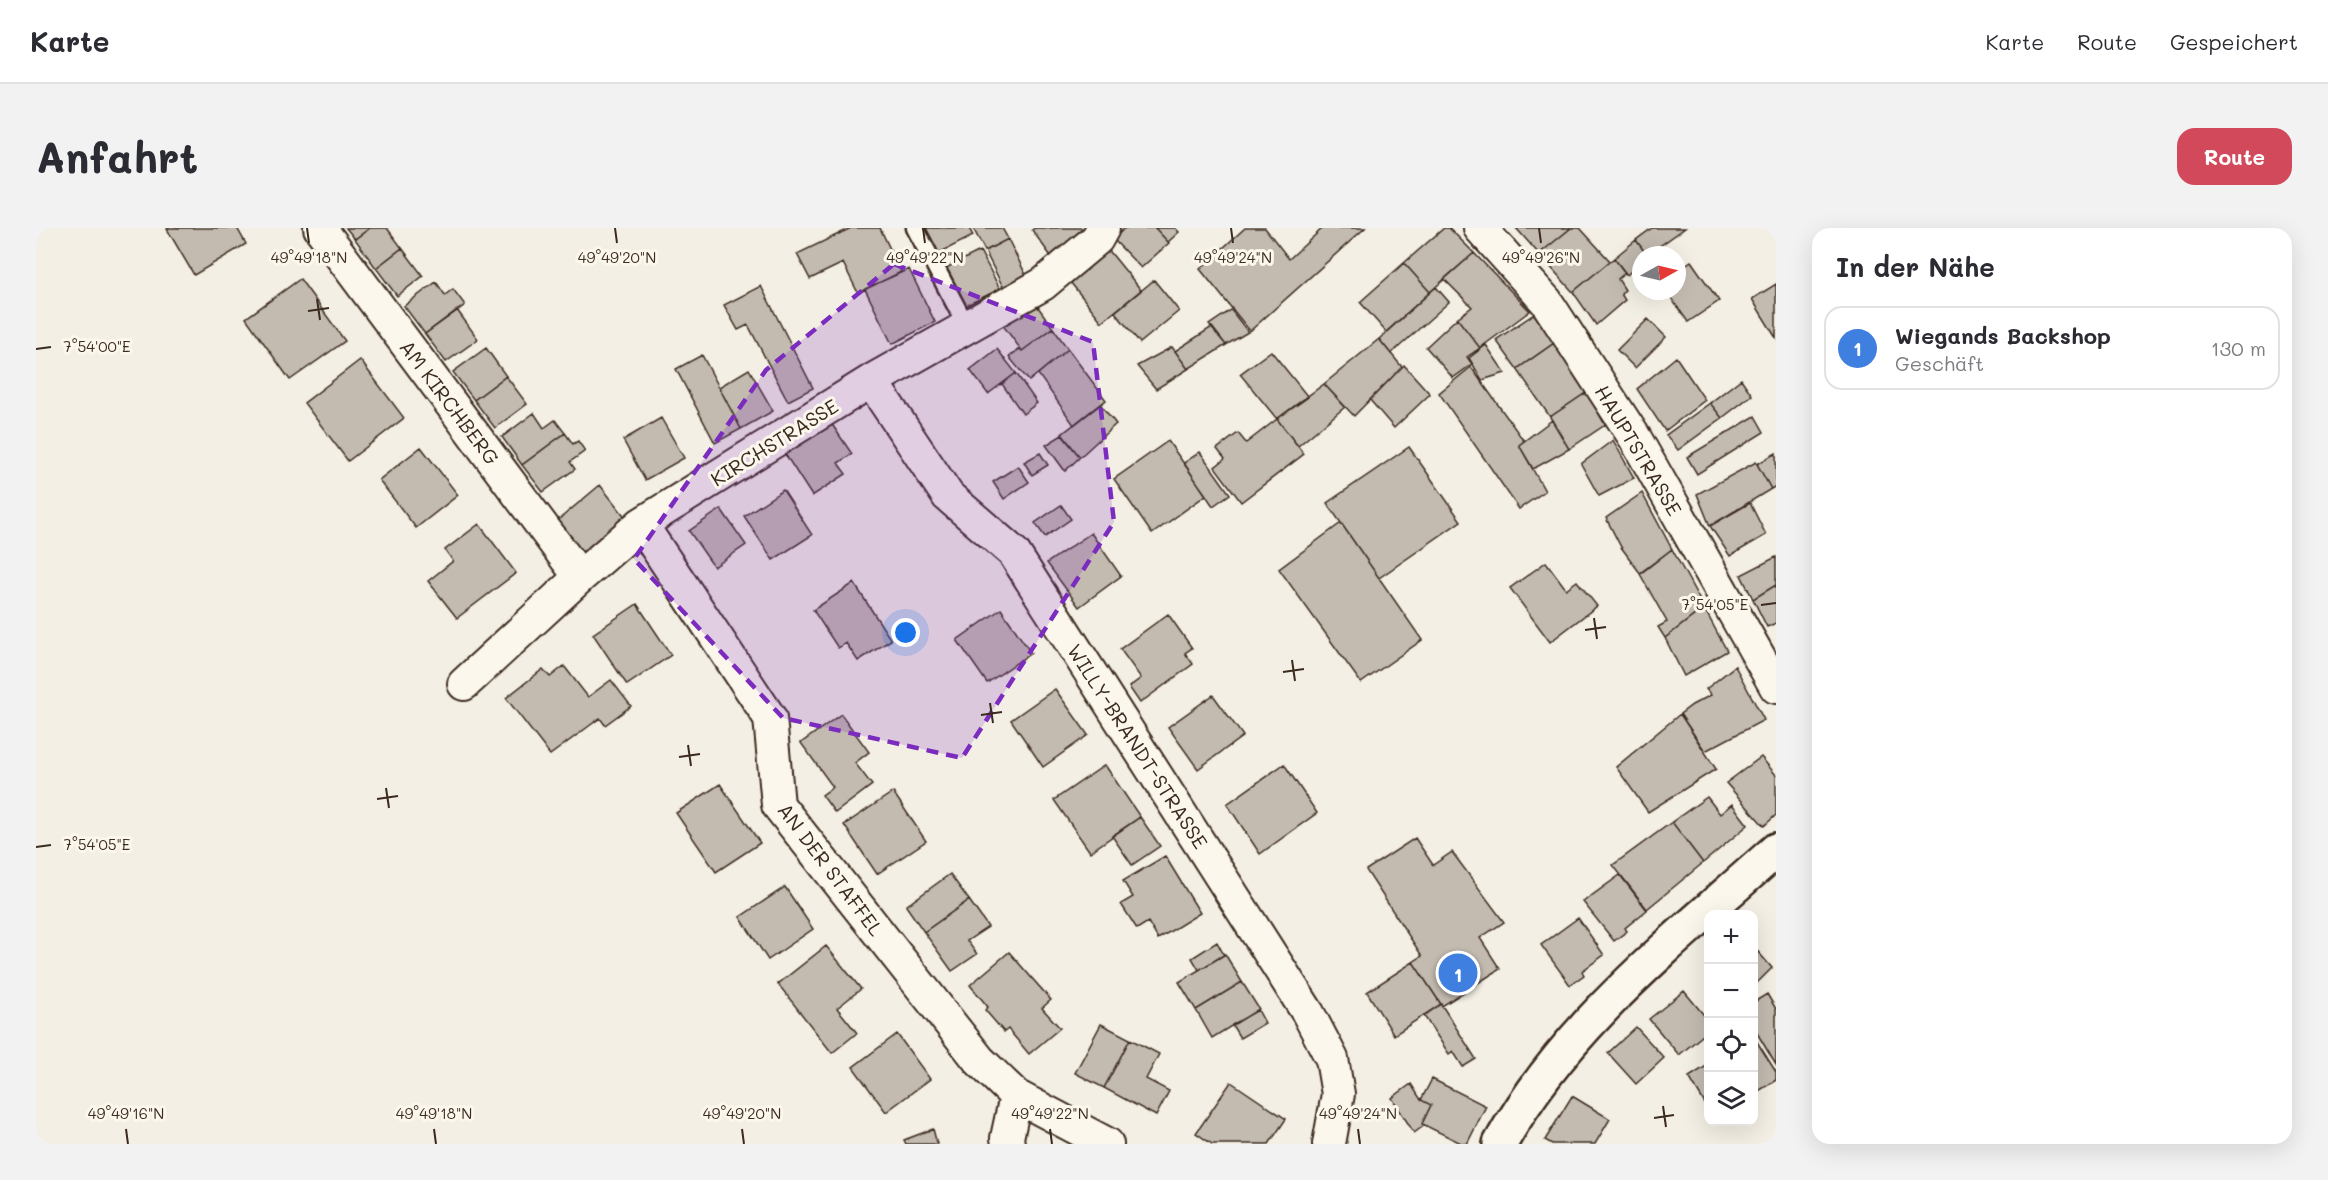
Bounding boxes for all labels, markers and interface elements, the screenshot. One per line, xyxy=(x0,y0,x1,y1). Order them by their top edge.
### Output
text: Karte xyxy=(30,23,109,59)
text: Karte xyxy=(1986,28,2044,55)
text: Route xyxy=(2077,28,2137,55)
text: Gespeichert xyxy=(2170,28,2298,55)
button: Route xyxy=(2177,128,2292,185)
text: Anfahrt xyxy=(36,129,198,184)
north arrow xyxy=(1632,246,1686,300)
text: 49°49'18"N xyxy=(271,247,347,267)
text: 49°49'20"N xyxy=(578,247,656,267)
text: 49°49'22"N xyxy=(886,247,964,267)
text: 49°49'24"N xyxy=(1194,247,1272,267)
text: 49°49'26"N xyxy=(1502,247,1580,267)
text: In der Nähe xyxy=(1836,250,1995,284)
text: Wiegands Backshop xyxy=(1895,321,2111,350)
street label: AM KIRCHBERG xyxy=(394,334,506,470)
text: 1 xyxy=(1853,335,1862,361)
text: 130 m xyxy=(2211,335,2266,361)
text: 7°54'00"E xyxy=(63,336,131,356)
text: Geschäft xyxy=(1895,350,1984,376)
street label: HAUPTSTRASSE xyxy=(1590,380,1688,520)
street label: KIRCHSTRASSE xyxy=(705,392,843,492)
text: 7°54'05"E xyxy=(1682,594,1749,614)
your location xyxy=(891,618,920,647)
street label: WILLY-BRANDT-STRASSE xyxy=(1062,639,1214,853)
street label: AN DER STAFFEL xyxy=(772,797,890,941)
text: 7°54'05"E xyxy=(64,834,131,854)
map controls xyxy=(1704,910,1758,1126)
button: + xyxy=(1704,910,1758,964)
pin: 1 xyxy=(1438,950,1478,996)
button: − xyxy=(1704,964,1758,1018)
button: locate xyxy=(1704,1018,1758,1072)
button: layers xyxy=(1704,1072,1758,1126)
text: 49°49'16"N xyxy=(88,1103,164,1123)
text: 49°49'18"N xyxy=(396,1103,472,1123)
text: 49°49'20"N xyxy=(703,1103,781,1123)
text: 49°49'22"N xyxy=(1011,1103,1089,1123)
text: 49°49'24"N xyxy=(1319,1103,1397,1123)

